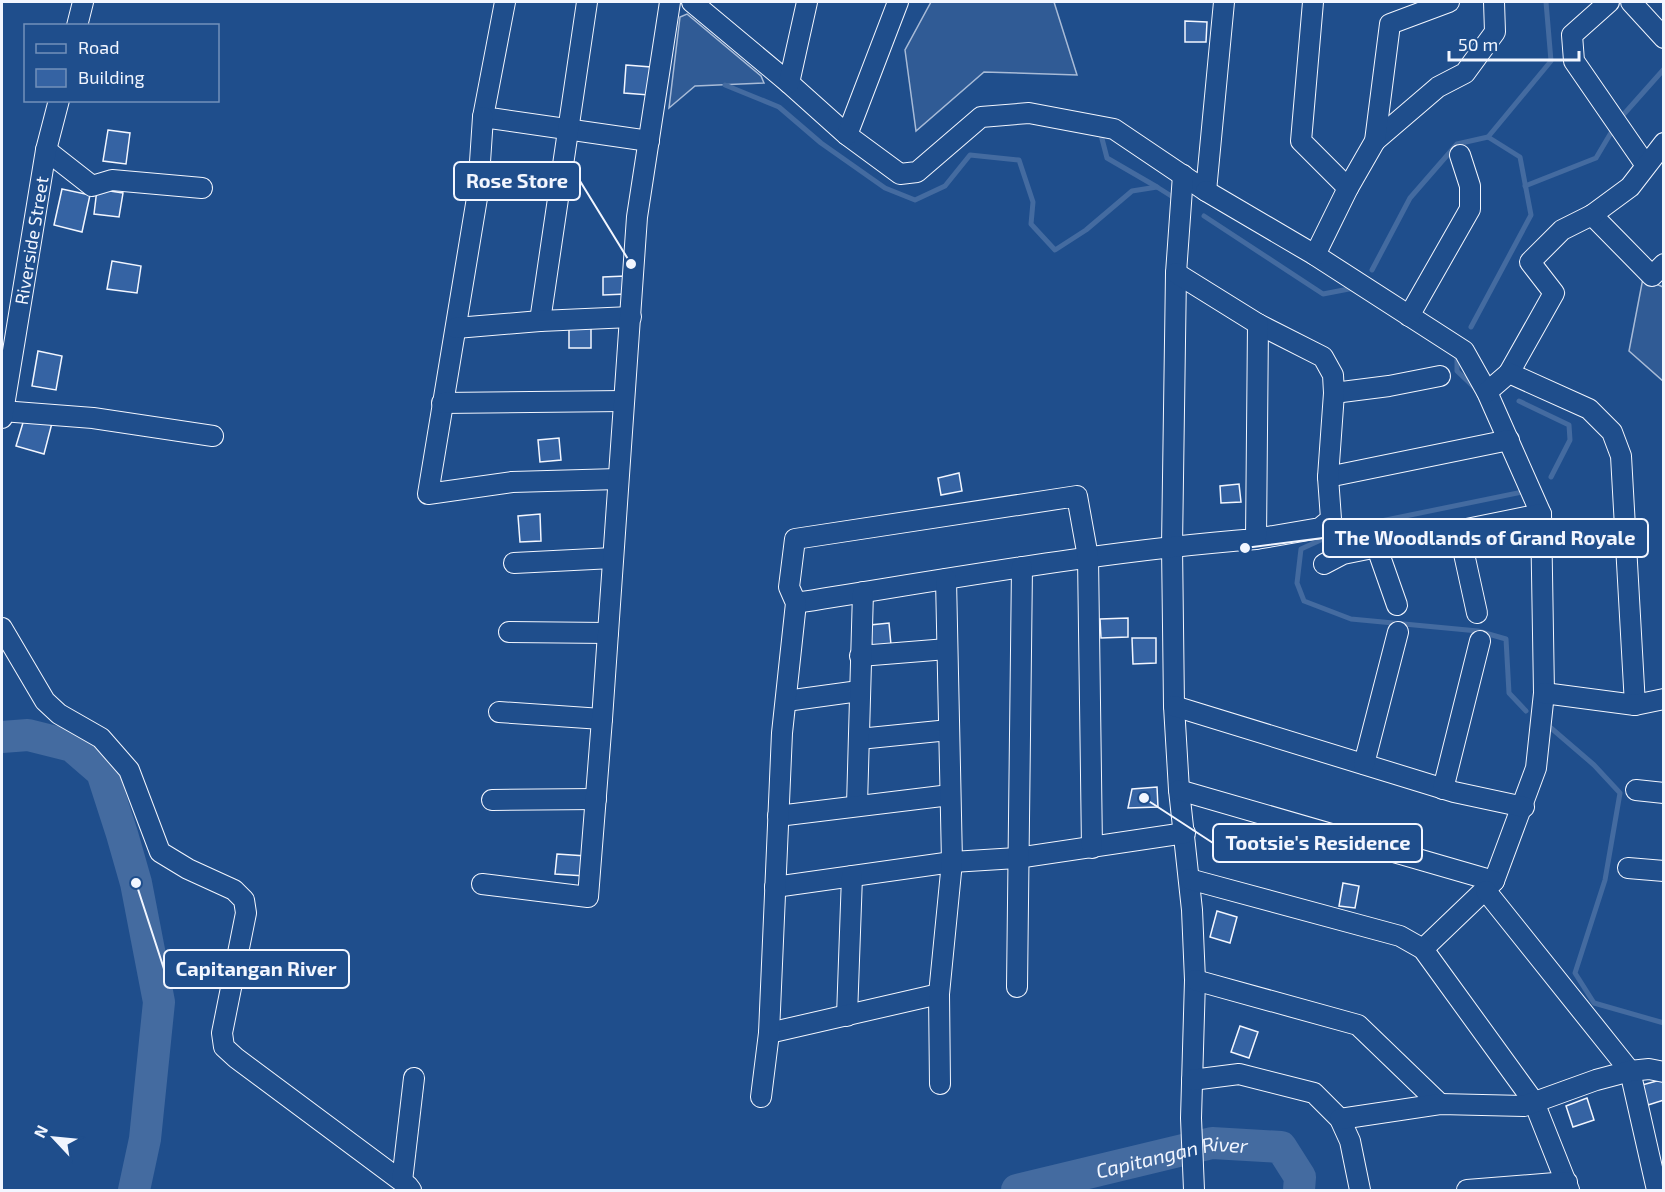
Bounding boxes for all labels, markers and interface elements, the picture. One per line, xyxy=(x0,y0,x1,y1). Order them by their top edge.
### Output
legend xyxy=(24,24,219,102)
scale bar xyxy=(1449,24,1580,62)
text: 50 m xyxy=(1458,33,1498,55)
text: Road xyxy=(78,36,119,58)
text: Building xyxy=(78,66,145,88)
callout: Rose Store xyxy=(454,162,580,200)
text: Rose Store xyxy=(466,168,568,192)
street label: Riverside Street xyxy=(10,175,53,306)
callout: The Woodlands of Grand Royale xyxy=(1323,519,1648,557)
text: The Woodlands of Grand Royale xyxy=(1335,525,1635,550)
callout: Tootsie's Residence xyxy=(1213,824,1422,862)
text: Tootsie's Residence xyxy=(1225,830,1411,854)
callout: Capitangan River xyxy=(164,950,349,988)
text: Capitangan River xyxy=(176,956,337,980)
north arrow xyxy=(24,1108,84,1168)
text: N xyxy=(29,1122,51,1141)
water label: Capitangan River xyxy=(1093,1131,1250,1183)

